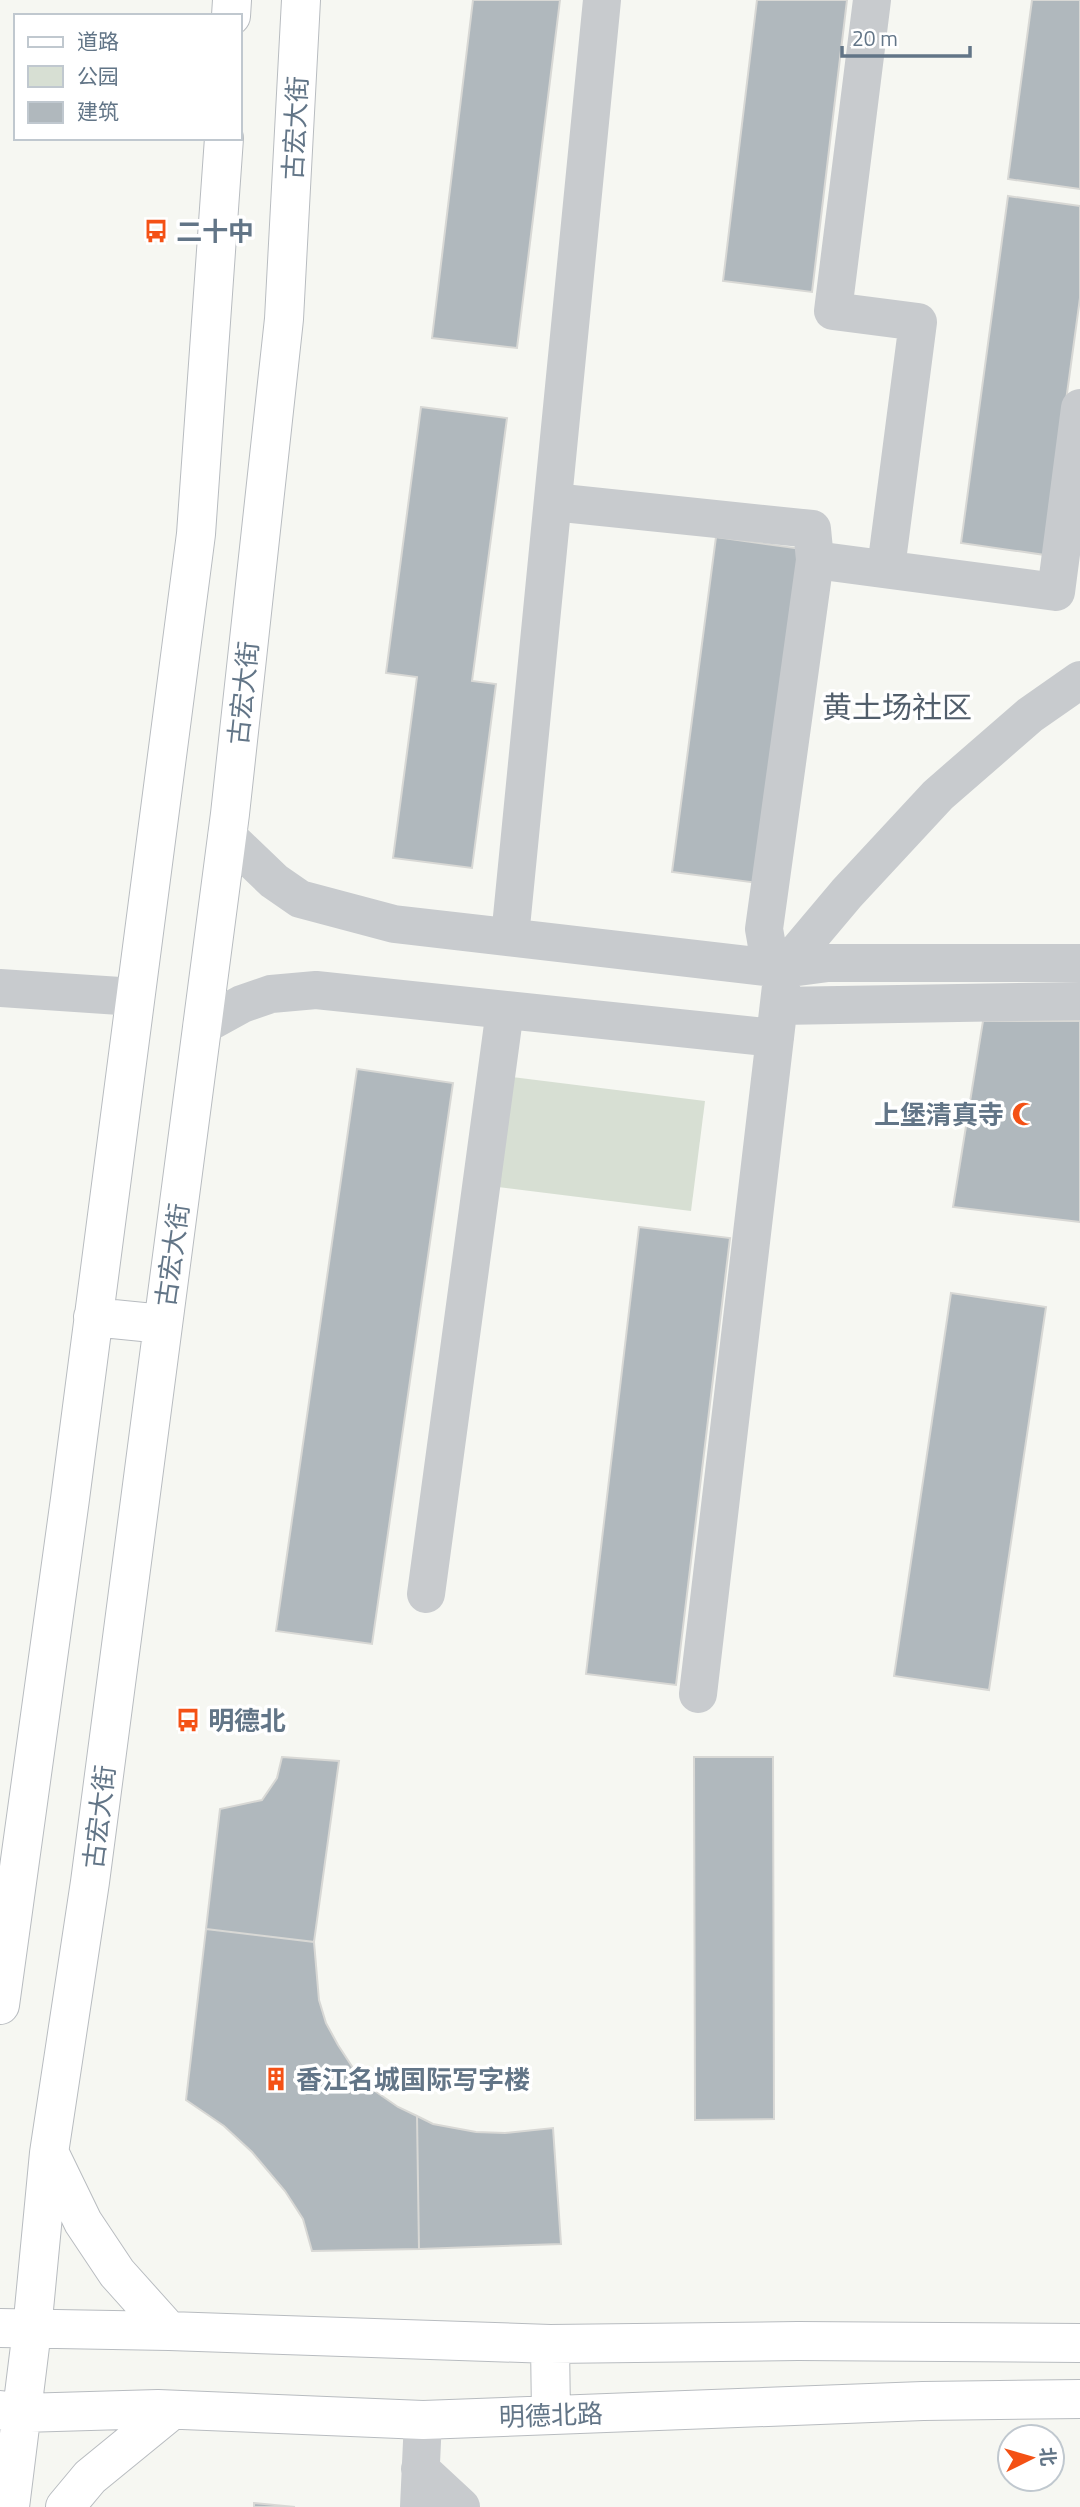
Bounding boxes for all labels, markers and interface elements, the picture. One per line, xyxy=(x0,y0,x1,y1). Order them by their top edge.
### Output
legend xyxy=(14,14,242,140)
scale bar xyxy=(842,14,970,58)
text: 20 m xyxy=(852,22,898,54)
text: 道路 xyxy=(77,25,119,57)
text: 公园 xyxy=(77,60,119,92)
street label: 古宏大街 xyxy=(273,75,317,181)
text: 建筑 xyxy=(77,95,119,127)
place label: 二十中 xyxy=(176,212,254,251)
bus stop icon: 二十中 xyxy=(142,217,170,245)
street label: 古宏大街 xyxy=(218,639,268,747)
district label: 黄土场社区 xyxy=(822,684,972,730)
place label: 上堡清真寺 xyxy=(874,1095,1004,1134)
mosque icon: 上堡清真寺 xyxy=(1010,1100,1038,1128)
street label: 古宏大街 xyxy=(145,1201,199,1309)
place label: 明德北 xyxy=(208,1701,286,1740)
bus stop icon: 明德北 xyxy=(174,1706,202,1734)
street label: 古宏大街 xyxy=(73,1763,125,1871)
place label: 香江名城国际写字楼 xyxy=(296,2060,530,2099)
building icon: 香江名城国际写字楼 xyxy=(262,2065,290,2093)
street label: 明德北路 xyxy=(498,2394,604,2436)
north arrow xyxy=(996,2423,1066,2493)
text: 北 xyxy=(1033,2446,1064,2467)

